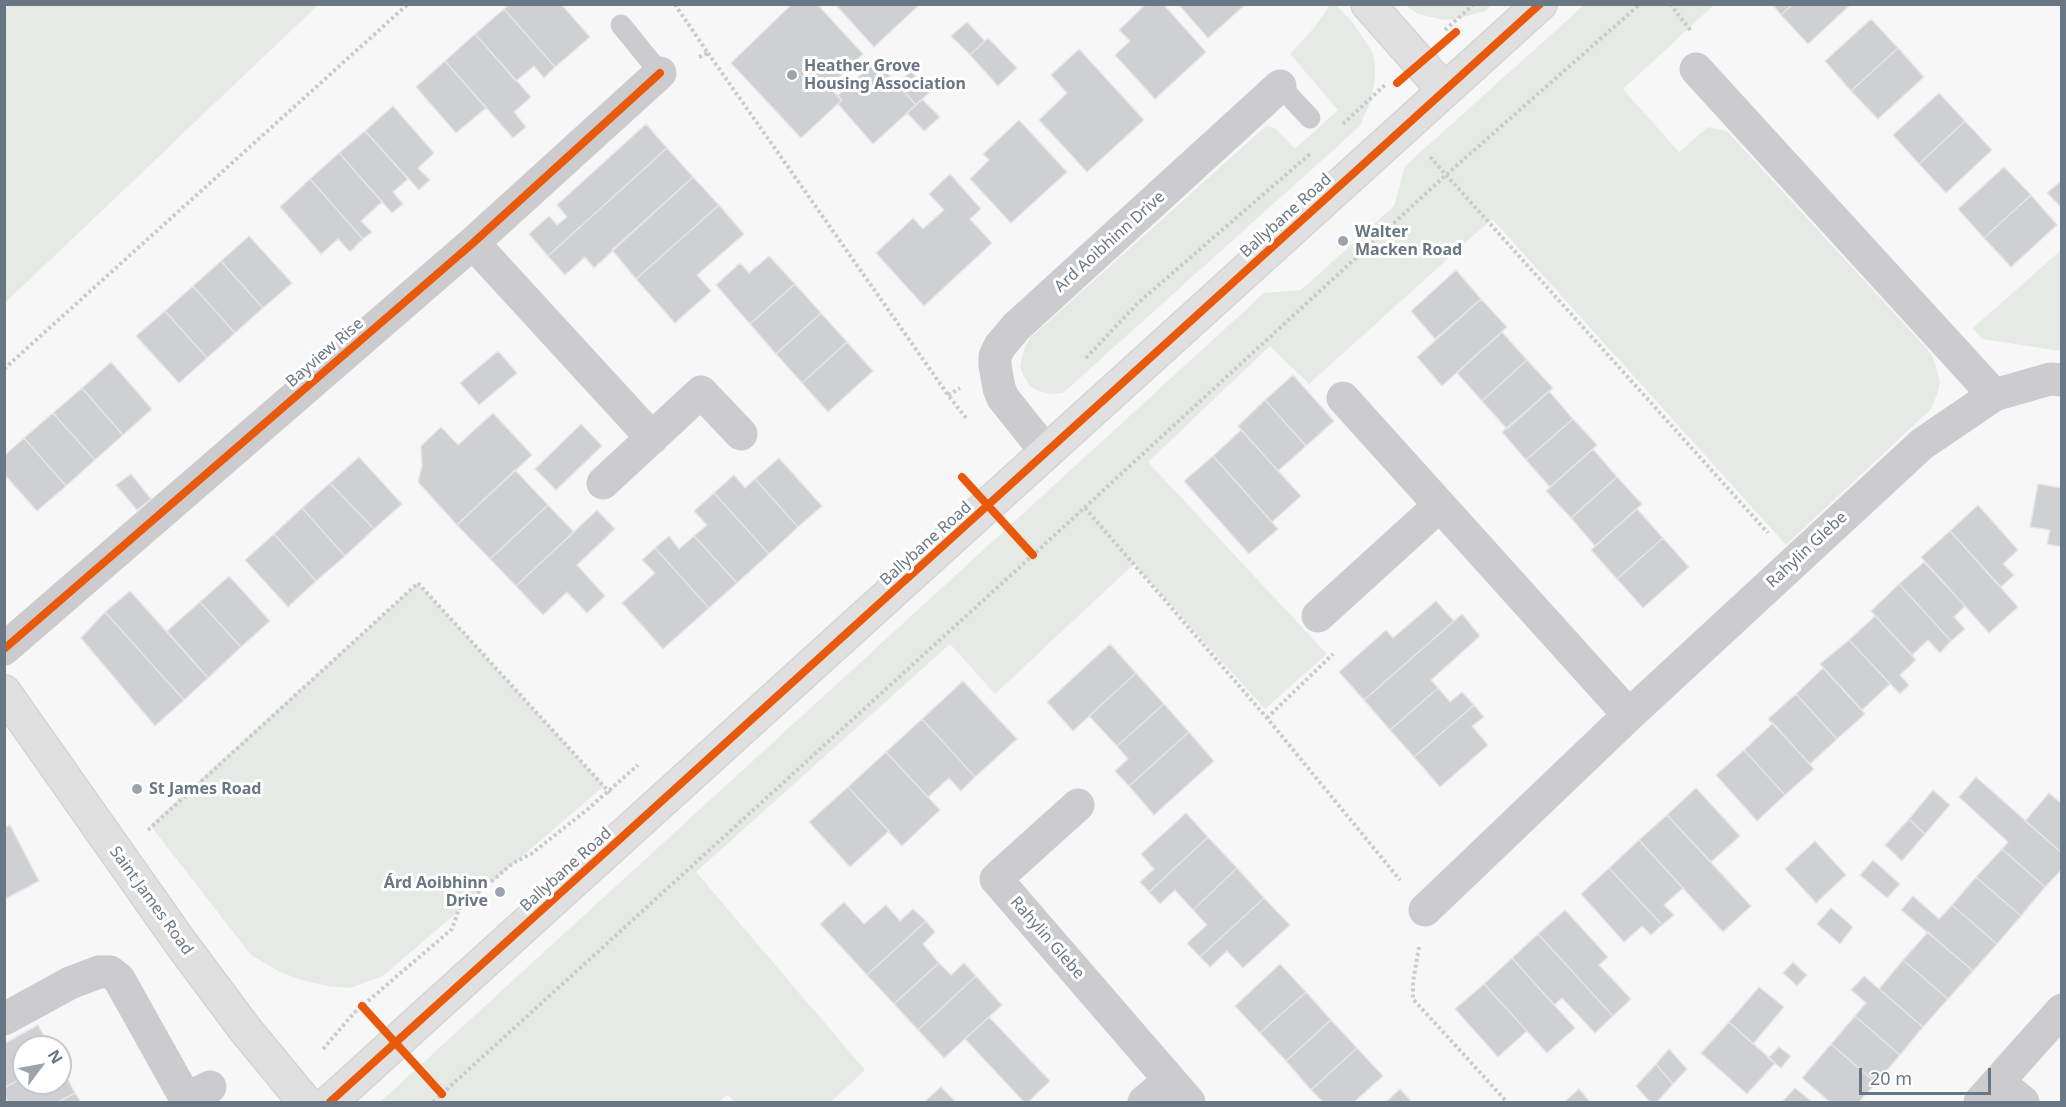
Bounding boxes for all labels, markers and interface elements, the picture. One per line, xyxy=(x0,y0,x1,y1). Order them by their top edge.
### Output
place label: Heather Grove Housing Association xyxy=(804,56,966,94)
marker: Heather Grove Housing Association xyxy=(785,68,799,82)
street label: Ballybane Road xyxy=(1236,170,1336,262)
street label: Ard Aoibhinn Drive xyxy=(1051,187,1169,297)
place label: Walter Macken Road xyxy=(1355,222,1462,260)
marker: Walter Macken Road xyxy=(1336,234,1350,248)
street label: Bayview Rise xyxy=(282,314,368,392)
street label: Ballybane Road xyxy=(876,498,976,590)
street label: Rahylin Glebe xyxy=(1763,508,1851,592)
place label: St James Road xyxy=(149,779,261,799)
marker: St James Road xyxy=(130,782,144,796)
street label: Ballybane Road xyxy=(516,824,616,916)
street label: Saint James Road xyxy=(105,843,197,959)
place label: Árd Aoibhinn Drive xyxy=(384,873,488,911)
marker: Árd Aoibhinn Drive xyxy=(493,885,507,899)
street label: Rahylin Glebe xyxy=(1006,893,1088,983)
north arrow xyxy=(12,1035,72,1095)
text: N xyxy=(43,1045,68,1068)
scale bar xyxy=(1862,1056,1994,1094)
text: 20 m xyxy=(1870,1066,1912,1090)

